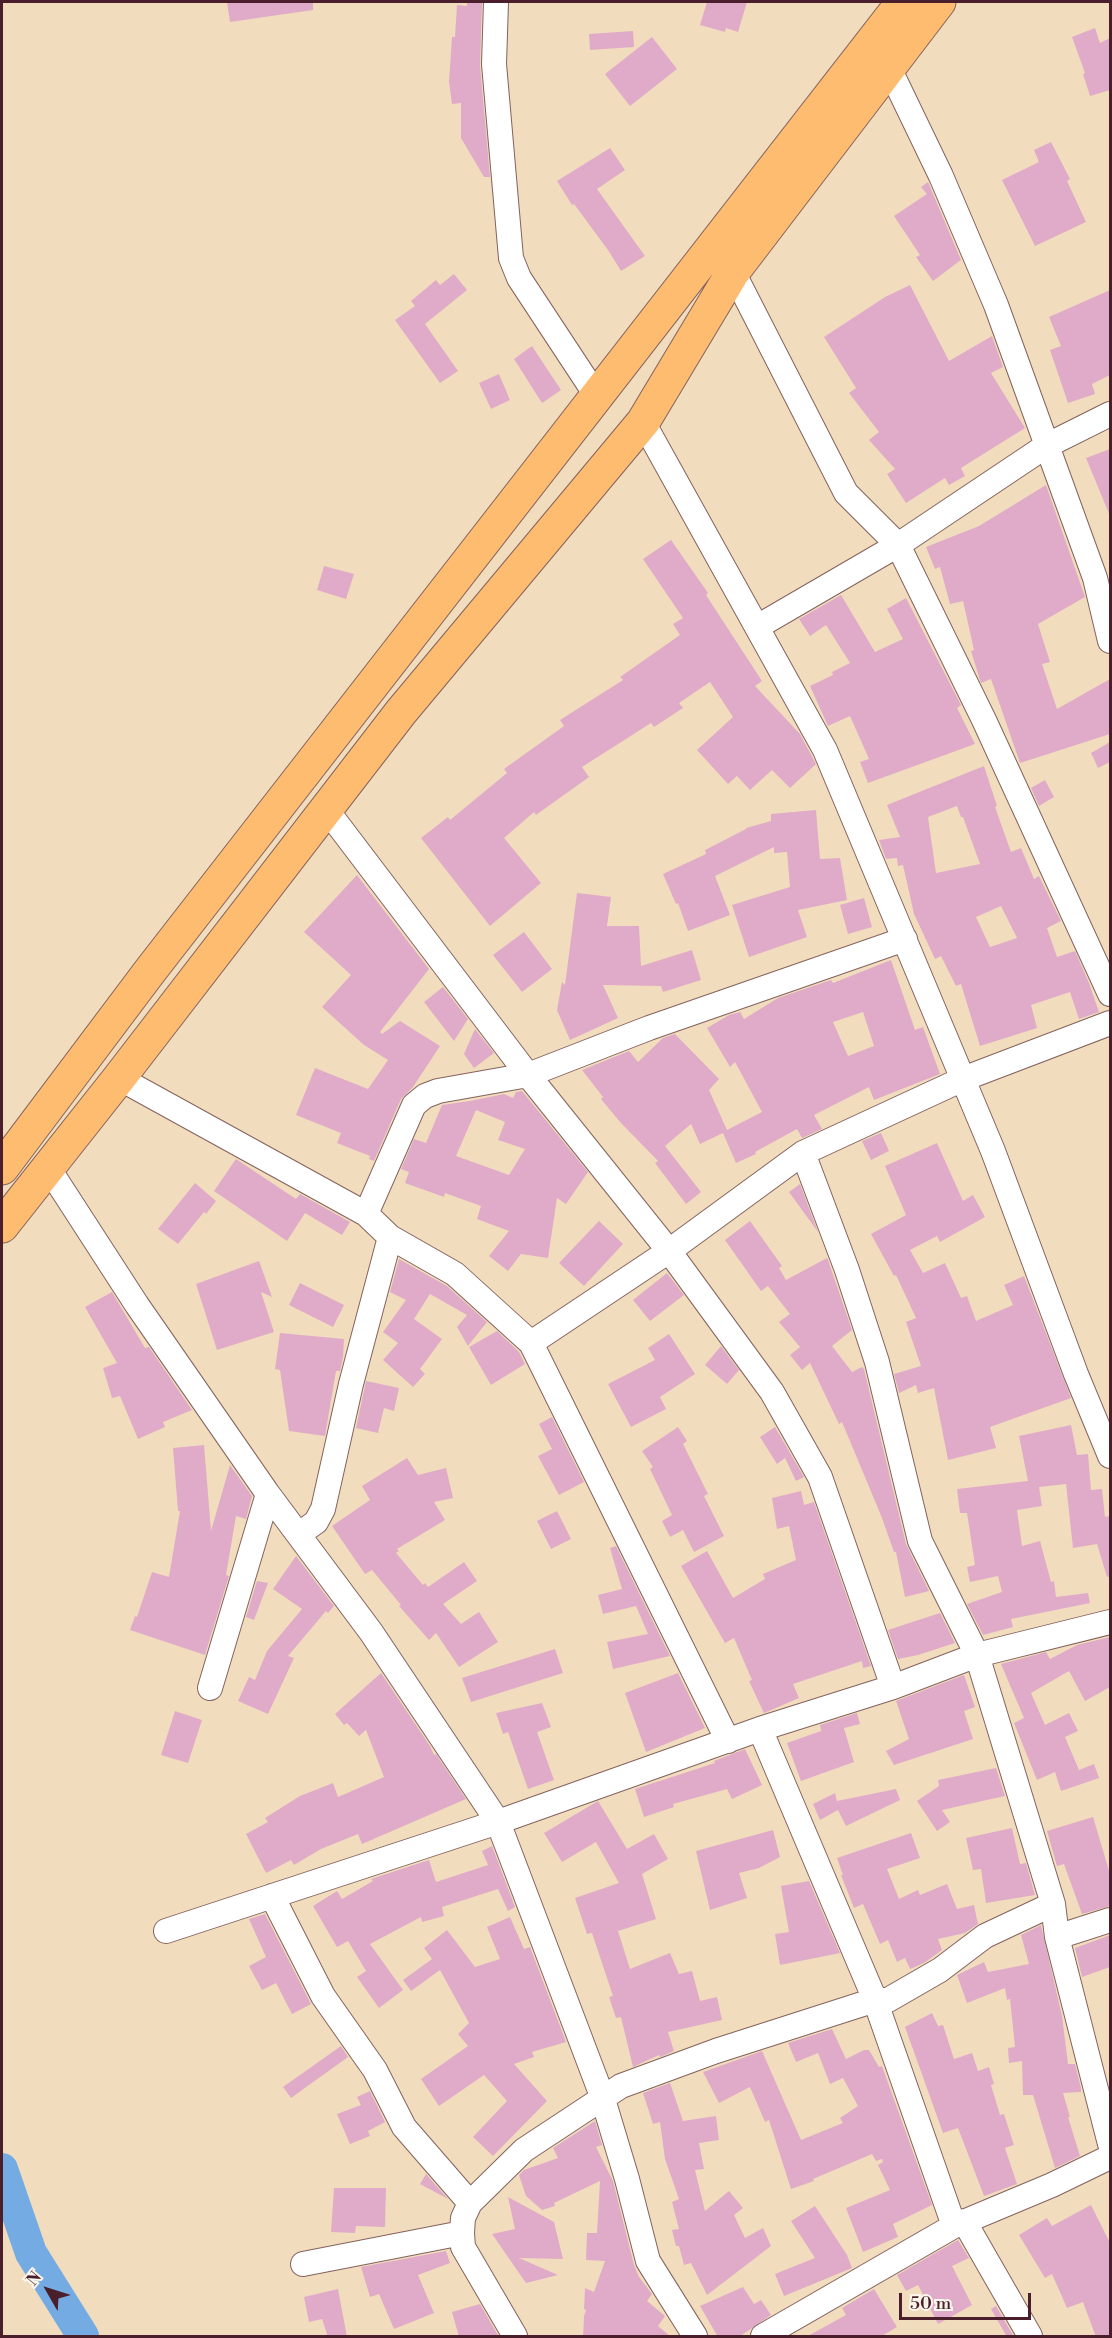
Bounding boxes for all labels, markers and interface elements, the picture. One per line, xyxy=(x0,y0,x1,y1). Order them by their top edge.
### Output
north arrow xyxy=(18,2260,78,2320)
text: N xyxy=(22,2267,46,2290)
scale bar xyxy=(902,2281,1034,2319)
text: 50 m xyxy=(910,2292,951,2315)

